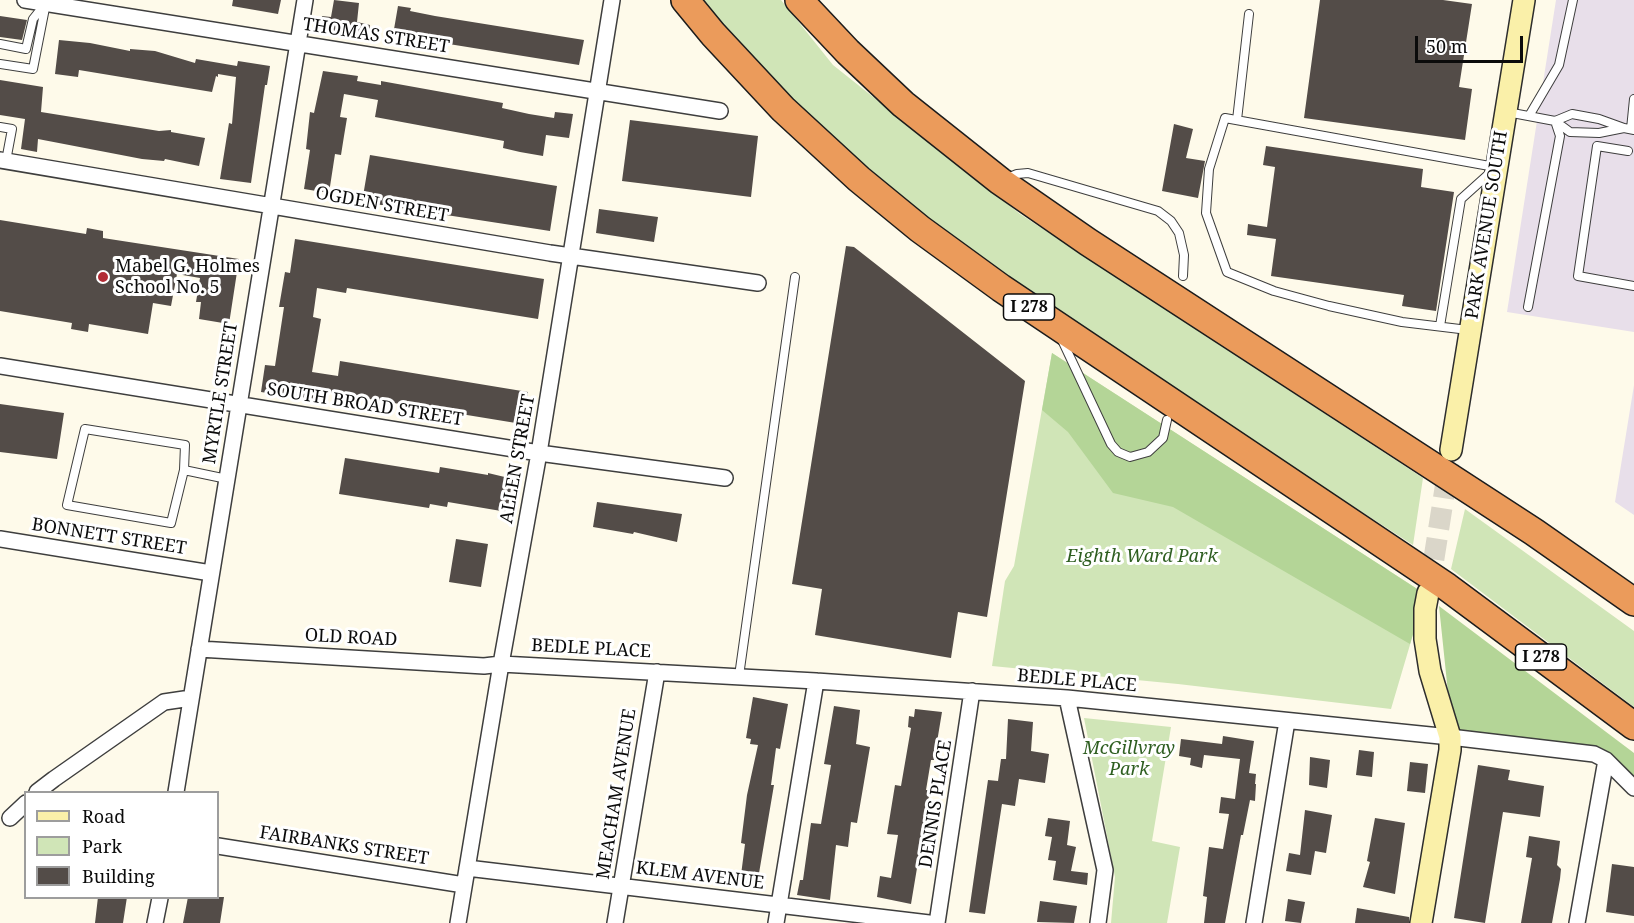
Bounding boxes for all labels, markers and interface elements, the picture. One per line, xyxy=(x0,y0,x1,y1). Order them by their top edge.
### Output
street label: THOMAS STREET xyxy=(301,14,451,58)
scale bar xyxy=(1418,24,1526,62)
text: 50 m xyxy=(1426,34,1468,58)
street label: PARK AVENUE SOUTH xyxy=(1461,129,1513,321)
street label: OGDEN STREET xyxy=(314,183,450,227)
place label: Mabel G. Holmes School No. 5 xyxy=(115,256,260,298)
marker: Mabel G. Holmes School No. 5 xyxy=(96,270,110,284)
road number: I 278 xyxy=(1004,294,1054,320)
street label: MYRTLE STREET xyxy=(199,320,243,466)
street label: SOUTH BROAD STREET xyxy=(265,379,465,431)
street label: ALLEN STREET xyxy=(496,393,540,525)
street label: BONNETT STREET xyxy=(30,514,188,560)
park label: Eighth Ward Park xyxy=(1066,546,1218,568)
street label: OLD ROAD xyxy=(304,625,398,651)
street label: BEDLE PLACE xyxy=(531,635,651,663)
road number: I 278 xyxy=(1516,644,1566,670)
street label: BEDLE PLACE xyxy=(1016,665,1138,697)
street label: MEACHAM AVENUE xyxy=(593,707,641,881)
street label: DENNIS PLACE xyxy=(915,738,957,870)
park label: McGillvray Park xyxy=(1083,738,1175,780)
legend xyxy=(24,791,219,899)
text: Road xyxy=(82,804,125,828)
street label: FAIRBANKS STREET xyxy=(258,822,430,870)
text: Park xyxy=(82,834,122,858)
street label: KLEM AVENUE xyxy=(635,857,765,895)
text: Building xyxy=(82,864,155,888)

